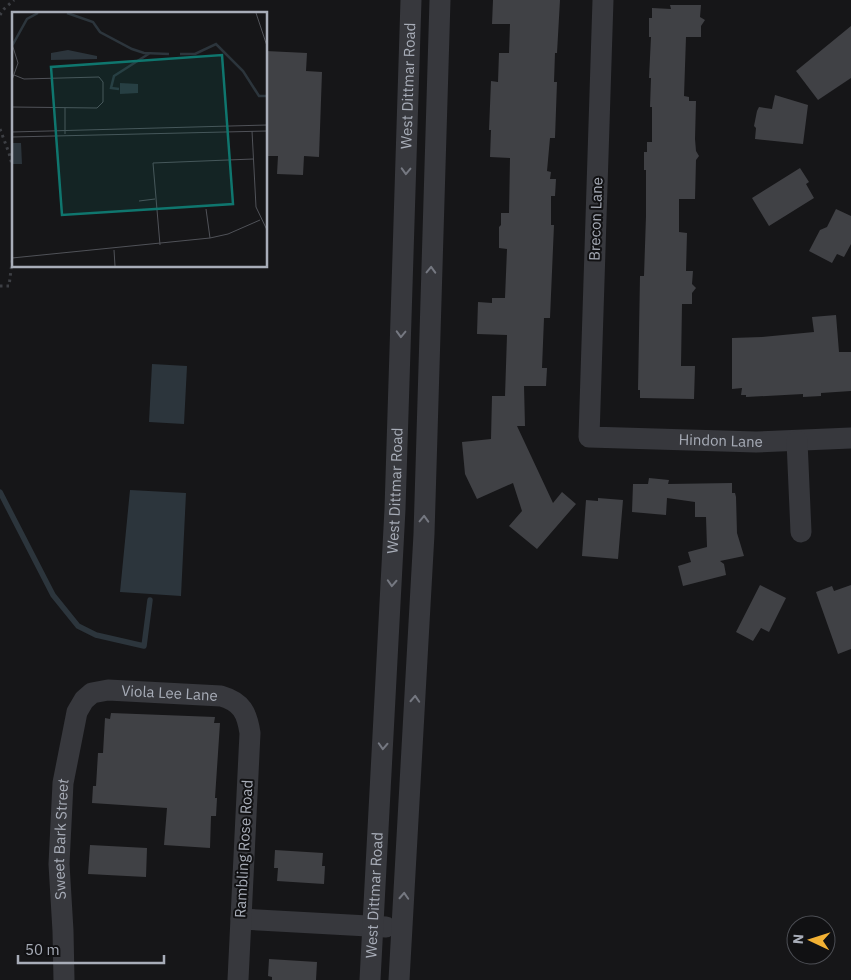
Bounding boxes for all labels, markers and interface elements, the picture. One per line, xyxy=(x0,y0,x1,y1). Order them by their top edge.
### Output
inset map xyxy=(12,12,268,268)
street label: West Dittmar Road xyxy=(396,22,419,149)
one-way arrow xyxy=(400,167,411,175)
street label: Brecon Lane xyxy=(585,177,606,261)
one-way arrow xyxy=(426,265,437,273)
one-way arrow xyxy=(395,330,406,338)
street label: West Dittmar Road xyxy=(383,427,407,554)
street label: Hindon Lane xyxy=(678,430,763,451)
one-way arrow xyxy=(419,515,430,523)
one-way arrow xyxy=(386,580,397,588)
street label: Viola Lee Lane xyxy=(121,681,218,705)
one-way arrow xyxy=(410,695,421,703)
one-way arrow xyxy=(378,742,389,750)
street label: Sweet Bark Street xyxy=(49,777,73,900)
street label: Rambling Rose Road xyxy=(230,779,257,919)
street label: West Dittmar Road xyxy=(361,831,387,959)
one-way arrow xyxy=(398,892,409,900)
north arrow xyxy=(786,915,836,965)
scale bar xyxy=(18,932,164,964)
text: N xyxy=(789,933,807,945)
text: 50 m xyxy=(25,940,60,959)

